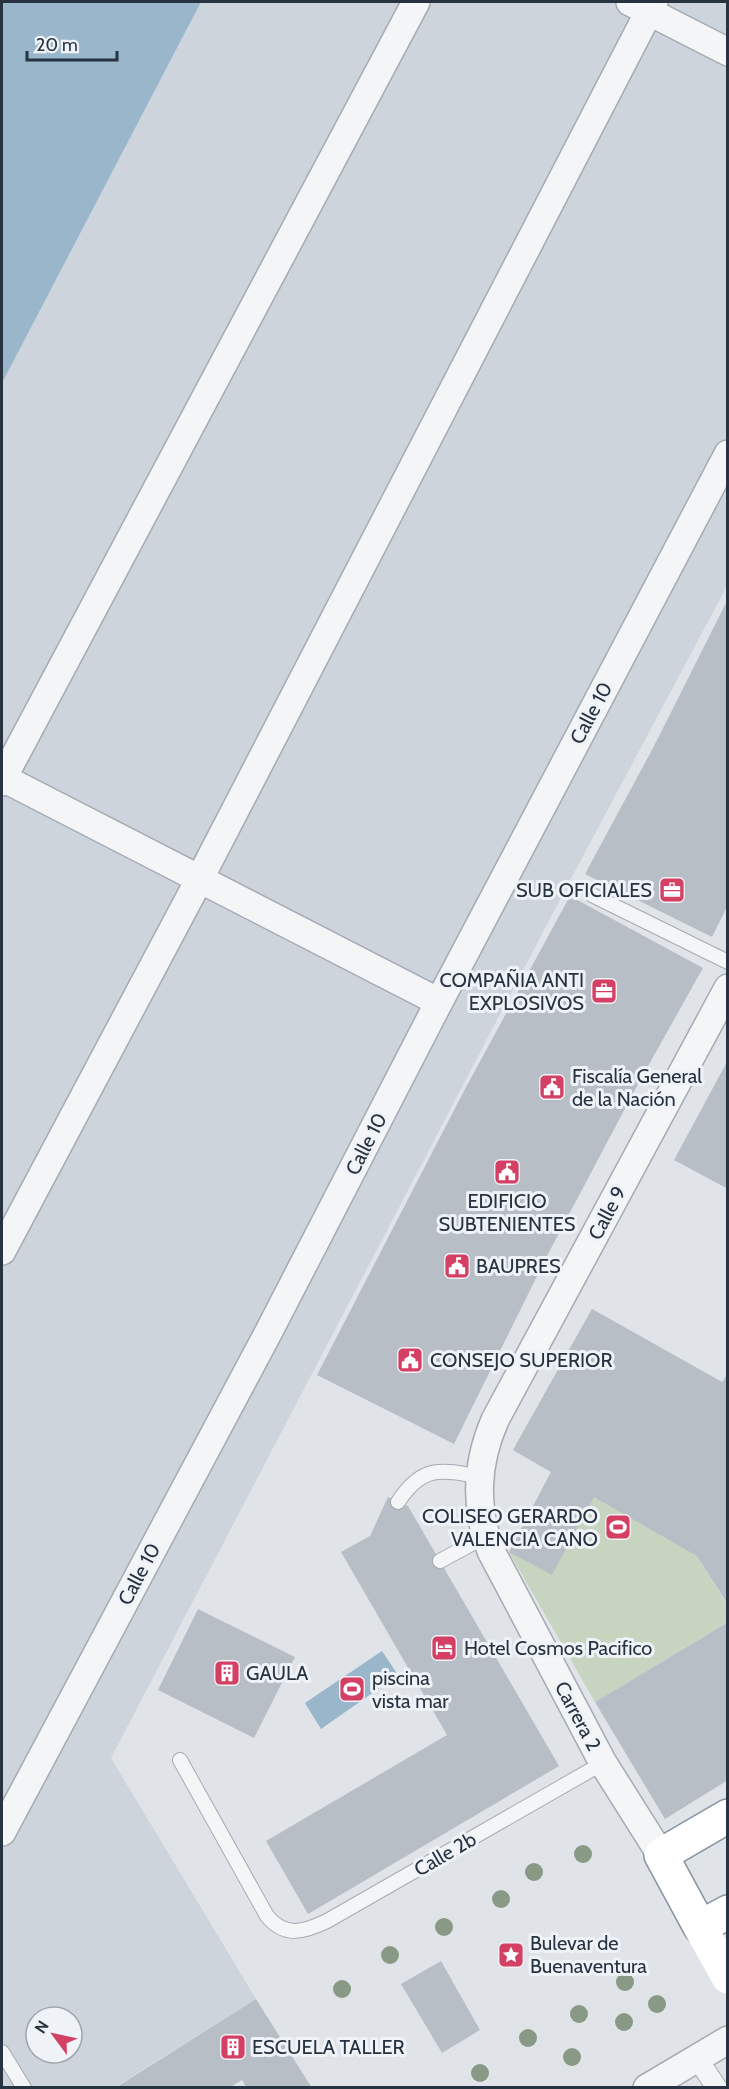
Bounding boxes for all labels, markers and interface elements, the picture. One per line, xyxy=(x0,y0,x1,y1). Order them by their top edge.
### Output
scale bar xyxy=(27,24,117,62)
text: 20 m xyxy=(36,34,78,56)
street label: Calle 10 xyxy=(565,678,617,748)
office icon: SUB OFICIALES xyxy=(657,875,687,905)
place label: SUB OFICIALES xyxy=(516,878,652,902)
place label: COMPAÑIA ANTI EXPLOSIVOS xyxy=(439,968,584,1015)
office icon: COMPAÑIA ANTI EXPLOSIVOS xyxy=(589,976,619,1006)
place label: Fiscalía General de la Nación xyxy=(572,1064,702,1111)
public building icon: Fiscalía General de la Nación xyxy=(537,1072,567,1102)
street label: Calle 10 xyxy=(340,1109,392,1179)
public building icon: EDIFICIO SUBTENIENTES xyxy=(492,1157,522,1187)
street label: Calle 9 xyxy=(583,1182,631,1244)
place label: EDIFICIO SUBTENIENTES xyxy=(438,1189,576,1236)
public building icon: BAUPRES xyxy=(442,1251,472,1281)
place label: BAUPRES xyxy=(476,1254,561,1278)
public building icon: CONSEJO SUPERIOR xyxy=(395,1345,425,1375)
place label: CONSEJO SUPERIOR xyxy=(430,1348,613,1372)
place label: COLISEO GERARDO VALENCIA CANO xyxy=(422,1504,598,1551)
sports icon: COLISEO GERARDO VALENCIA CANO xyxy=(603,1512,633,1542)
street label: Calle 10 xyxy=(113,1539,165,1609)
hotel icon: Hotel Cosmos Pacifico xyxy=(429,1633,459,1663)
place label: Hotel Cosmos Pacifico xyxy=(464,1636,652,1660)
building icon: GAULA xyxy=(212,1658,242,1688)
place label: GAULA xyxy=(246,1661,309,1685)
place label: piscina vista mar xyxy=(372,1666,449,1713)
sports icon: piscina vista mar xyxy=(337,1674,367,1704)
street label: Carrera 2 xyxy=(550,1677,606,1755)
street label: Calle 2b xyxy=(410,1827,480,1881)
place label: Bulevar de Buenaventura xyxy=(530,1931,647,1978)
place icon: Bulevar de Buenaventura xyxy=(496,1940,526,1970)
north arrow xyxy=(24,2005,84,2065)
text: N xyxy=(31,2017,53,2037)
building icon: ESCUELA TALLER xyxy=(218,2032,248,2062)
place label: ESCUELA TALLER xyxy=(252,2035,405,2059)

